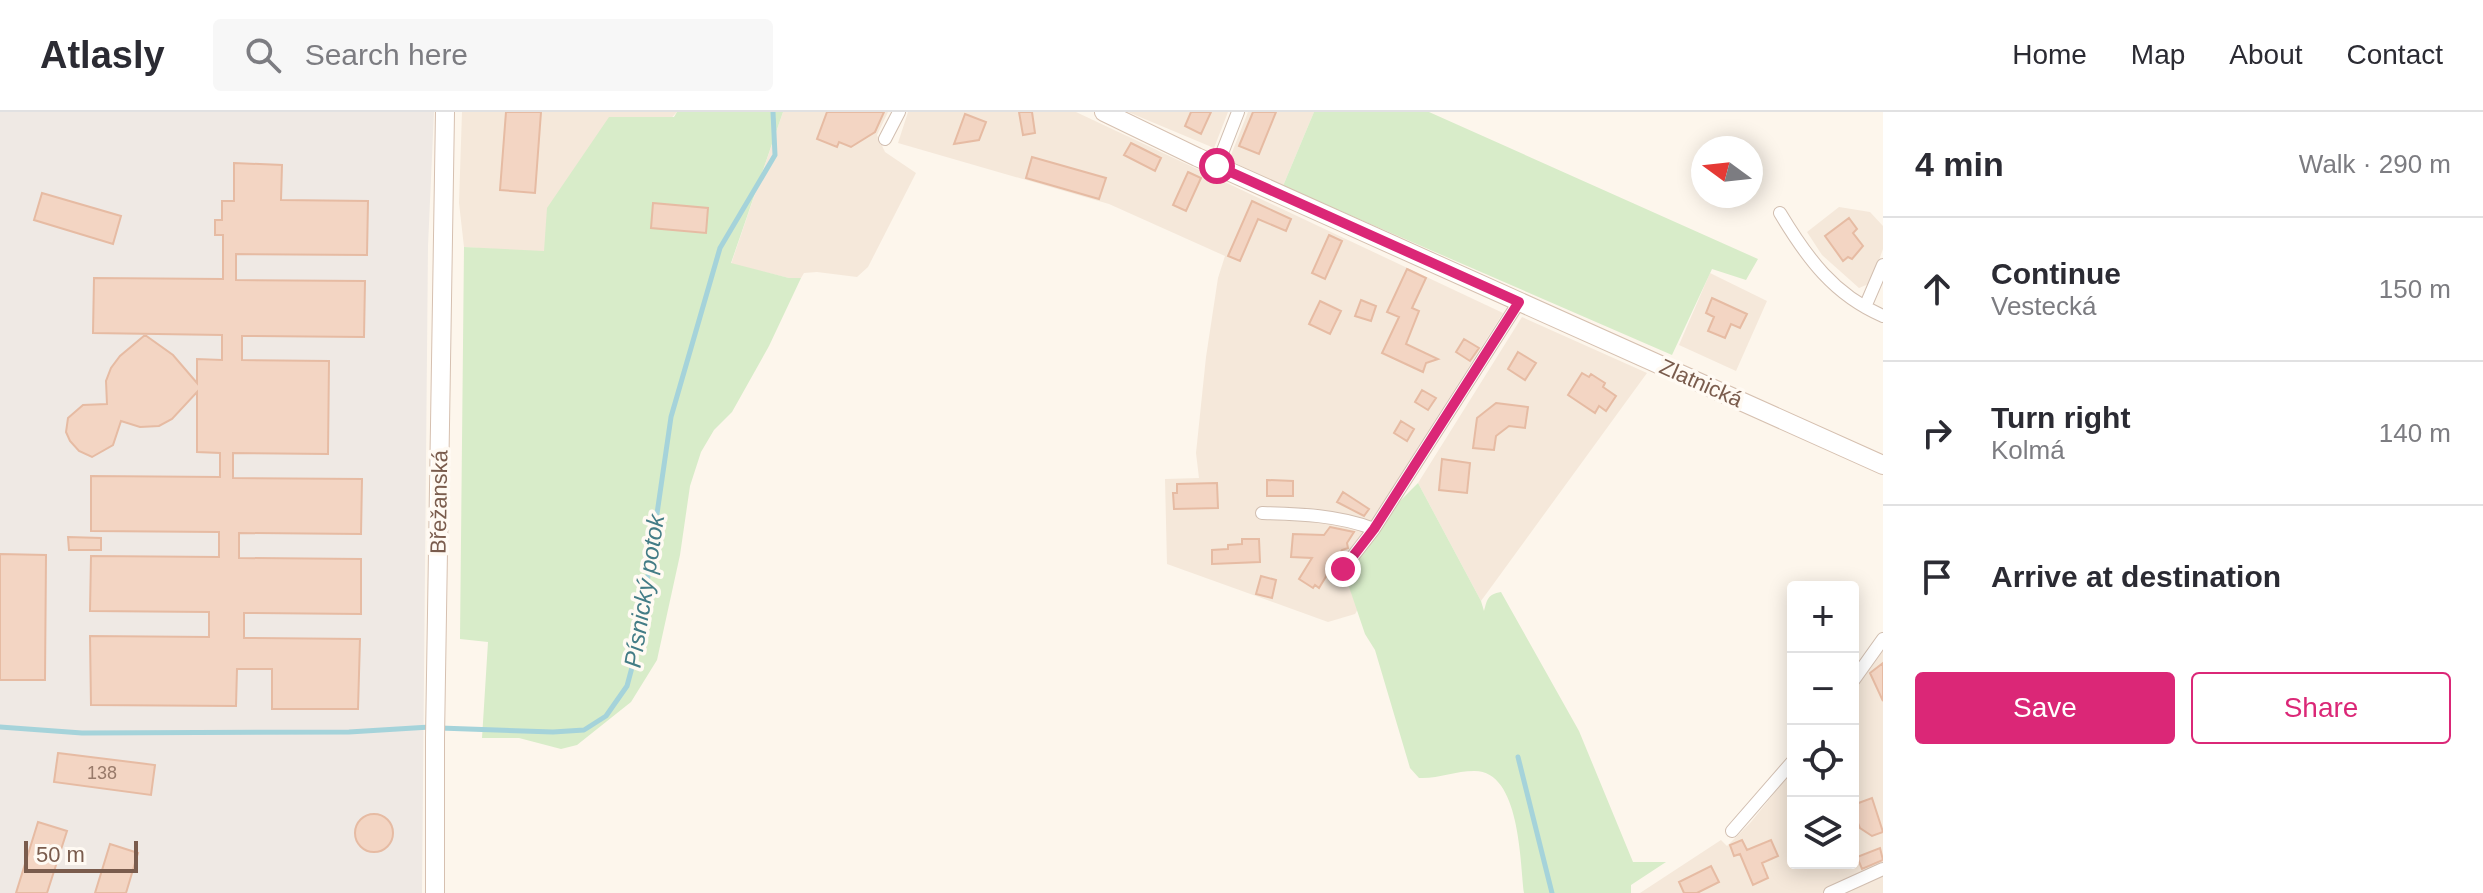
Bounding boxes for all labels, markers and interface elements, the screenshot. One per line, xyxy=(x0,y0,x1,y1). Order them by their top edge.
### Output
search box xyxy=(213,19,773,91)
icon: search xyxy=(241,33,285,77)
text: Atlasly xyxy=(40,34,165,76)
text: Search here xyxy=(305,38,468,71)
text: Home xyxy=(2012,39,2087,70)
text: Map xyxy=(2131,39,2185,70)
text: About xyxy=(2229,39,2303,70)
text: Contact xyxy=(2347,39,2443,70)
north arrow xyxy=(1691,136,1763,208)
text: 4 min xyxy=(1915,145,2004,183)
route start xyxy=(1199,148,1235,184)
text: Walk · 290 m xyxy=(2299,149,2451,179)
text: Continue xyxy=(1991,257,2121,290)
icon: ahead xyxy=(1915,267,1959,311)
text: 150 m xyxy=(2379,274,2451,304)
text: Vestecká xyxy=(1991,291,2097,321)
street label: Zlatnická xyxy=(1656,354,1747,413)
text: Turn right xyxy=(1991,401,2130,434)
icon: right xyxy=(1915,411,1959,455)
text: 140 m xyxy=(2379,418,2451,448)
text: Kolmá xyxy=(1991,435,2065,465)
street label: Břežanská xyxy=(426,449,452,554)
water label: Písnický potok xyxy=(619,510,670,670)
route end xyxy=(1325,551,1361,587)
icon: arrive xyxy=(1915,555,1959,599)
text: Arrive at destination xyxy=(1991,560,2281,593)
map controls xyxy=(1787,581,1859,869)
button: + xyxy=(1787,581,1859,653)
button: − xyxy=(1787,653,1859,725)
button: Save xyxy=(1915,672,2175,744)
button: Share xyxy=(2191,672,2451,744)
button: locate xyxy=(1787,725,1859,797)
house number: 138 xyxy=(87,763,117,783)
button: layers xyxy=(1787,797,1859,869)
scale bar xyxy=(24,837,138,873)
text: 50 m xyxy=(36,842,85,867)

